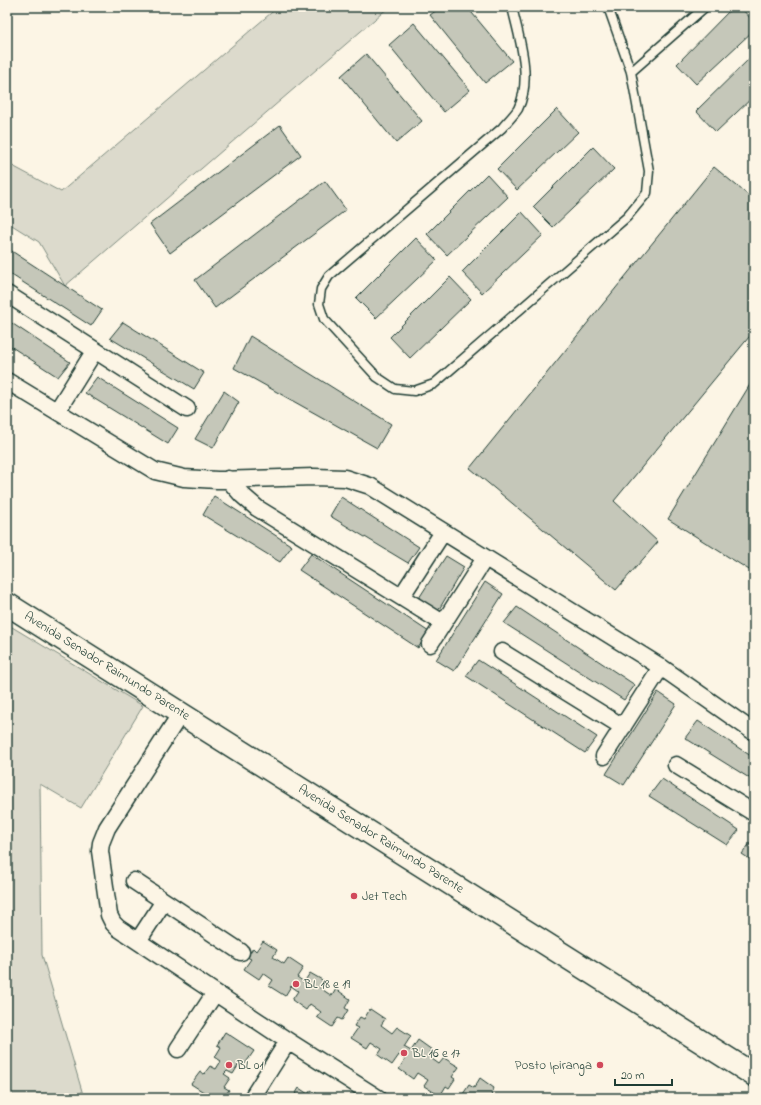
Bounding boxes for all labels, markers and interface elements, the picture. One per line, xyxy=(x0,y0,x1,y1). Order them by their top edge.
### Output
street label: Avenida Senador Raimundo Parente xyxy=(20,607,194,725)
street label: Avenida Senador Raimundo Parente xyxy=(294,780,468,898)
place label: Jet Tech xyxy=(362,887,407,906)
marker: Jet Tech xyxy=(349,891,359,901)
place label: BL 18 e 19 xyxy=(303,975,350,994)
marker: BL 18 e 19 xyxy=(291,979,301,989)
place label: BL 16 e 17 xyxy=(411,1044,461,1063)
marker: BL 16 e 17 xyxy=(399,1048,409,1058)
place label: BL 01 xyxy=(236,1056,264,1075)
place label: Posto Ipiranga xyxy=(515,1056,592,1076)
marker: BL 01 xyxy=(224,1060,234,1070)
marker: Posto Ipiranga xyxy=(595,1060,605,1070)
scale bar xyxy=(615,1061,672,1087)
text: 20 m xyxy=(621,1067,644,1085)

